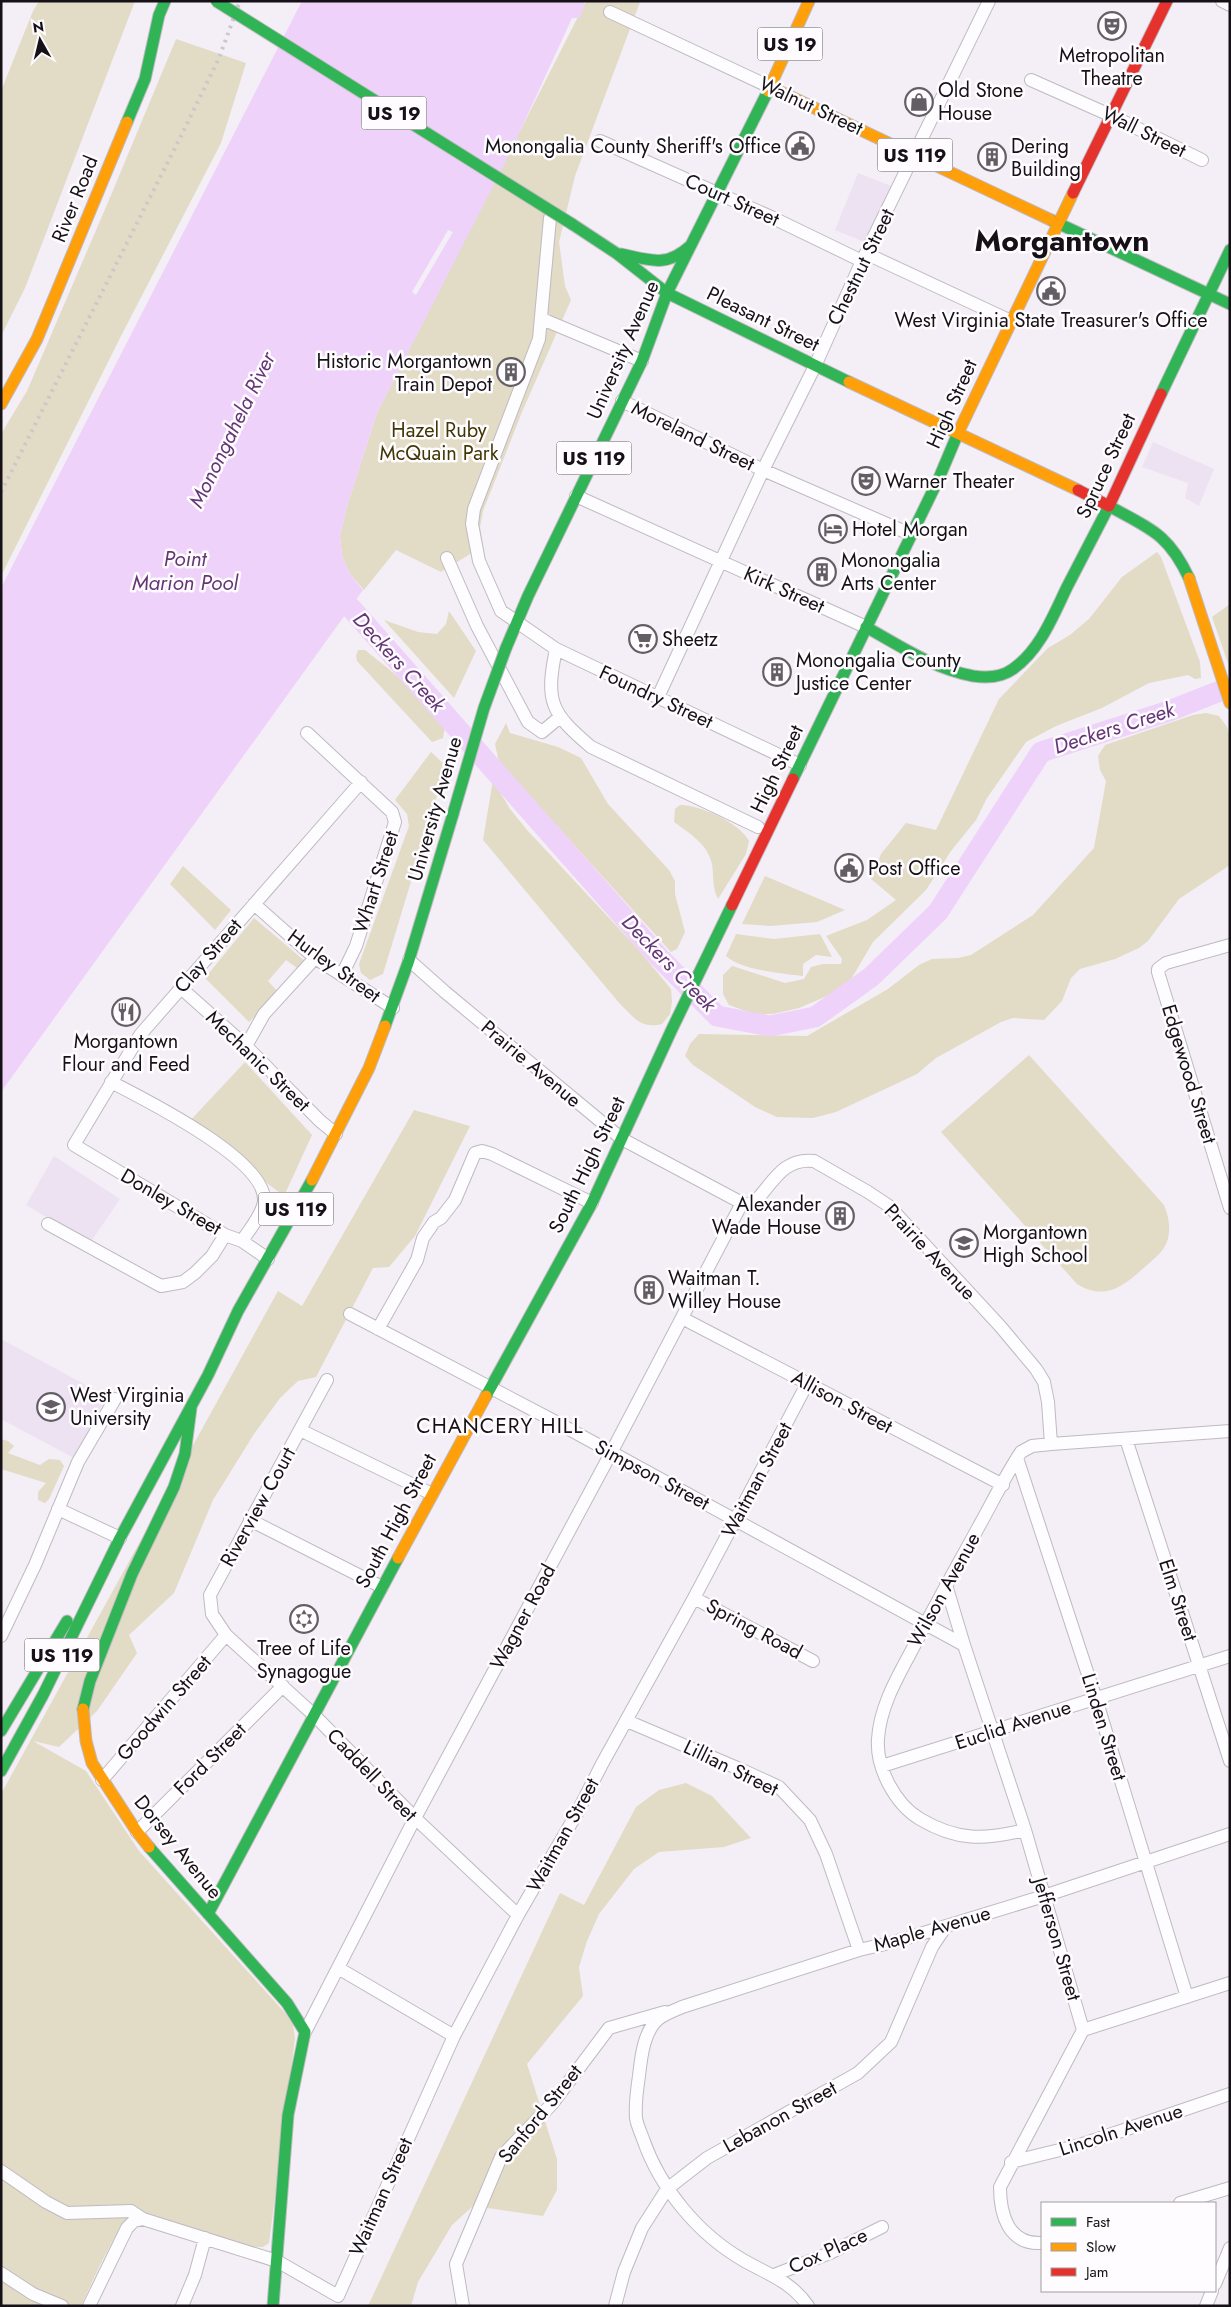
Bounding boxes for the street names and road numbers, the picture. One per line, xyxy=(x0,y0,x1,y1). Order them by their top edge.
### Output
road number: US 19 xyxy=(758,28,822,61)
street label: Walnut Street xyxy=(754,69,868,143)
road number: US 19 xyxy=(362,96,426,130)
street label: Wall Street xyxy=(1097,99,1191,165)
road number: US 119 xyxy=(878,138,952,172)
street label: River Road xyxy=(44,151,106,247)
street label: Court Street xyxy=(680,166,784,234)
street label: Chestnut Street xyxy=(820,203,902,330)
street label: University Avenue xyxy=(579,276,667,424)
street label: Pleasant Street xyxy=(702,279,824,359)
street label: High Street xyxy=(919,354,985,453)
street label: Moreland Street xyxy=(627,394,760,478)
street label: Spruce Street xyxy=(1069,408,1143,523)
road number: US 119 xyxy=(556,442,632,474)
street label: Kirk Street xyxy=(739,559,829,621)
street label: Foundry Street xyxy=(594,658,718,736)
street label: High Street xyxy=(743,720,811,818)
street label: University Avenue xyxy=(401,733,469,885)
street label: Wharf Street xyxy=(346,827,406,937)
street label: Clay Street xyxy=(167,912,249,1000)
street label: Hurley Street xyxy=(281,922,387,1010)
street label: Edgewood Street xyxy=(1154,1001,1224,1147)
street label: Mechanic Street xyxy=(199,1004,317,1119)
street label: Prairie Avenue xyxy=(475,1013,587,1115)
street label: South High Street xyxy=(541,1092,633,1238)
street label: Donley Street xyxy=(115,1161,227,1243)
road number: US 119 xyxy=(258,1192,334,1226)
street label: Prairie Avenue xyxy=(877,1197,983,1307)
street label: Allison Street xyxy=(786,1363,898,1441)
street label: Waitman Street xyxy=(714,1417,800,1543)
street label: Simpson Street xyxy=(589,1433,715,1518)
street label: Riverview Court xyxy=(213,1442,303,1572)
street label: South High Street xyxy=(348,1448,444,1594)
street label: Wilson Avenue xyxy=(900,1527,988,1653)
street label: Elm Street xyxy=(1151,1555,1205,1645)
street label: Wagner Road xyxy=(483,1559,563,1675)
street label: Spring Road xyxy=(701,1591,807,1667)
road number: US 119 xyxy=(24,1638,100,1672)
street label: Goodwin Street xyxy=(110,1649,218,1767)
street label: Linden Street xyxy=(1074,1670,1134,1784)
street label: Euclid Avenue xyxy=(951,1693,1075,1757)
street label: Ford Street xyxy=(167,1716,253,1802)
street label: Caddell Street xyxy=(320,1722,424,1828)
street label: Lillian Street xyxy=(679,1733,784,1804)
street label: Waitman Street xyxy=(520,1772,607,1898)
street label: Dorsey Avenue xyxy=(127,1789,229,1905)
street label: Jefferson Street xyxy=(1025,1871,1088,2004)
street label: Maple Avenue xyxy=(870,1898,994,1960)
street label: Sanford Street xyxy=(491,2058,589,2170)
street label: Lebanon Street xyxy=(718,2074,842,2160)
street label: Lincoln Avenue xyxy=(1055,2096,1187,2164)
street label: Waitman Street xyxy=(342,2133,420,2261)
street label: Cox Place xyxy=(784,2221,872,2281)

